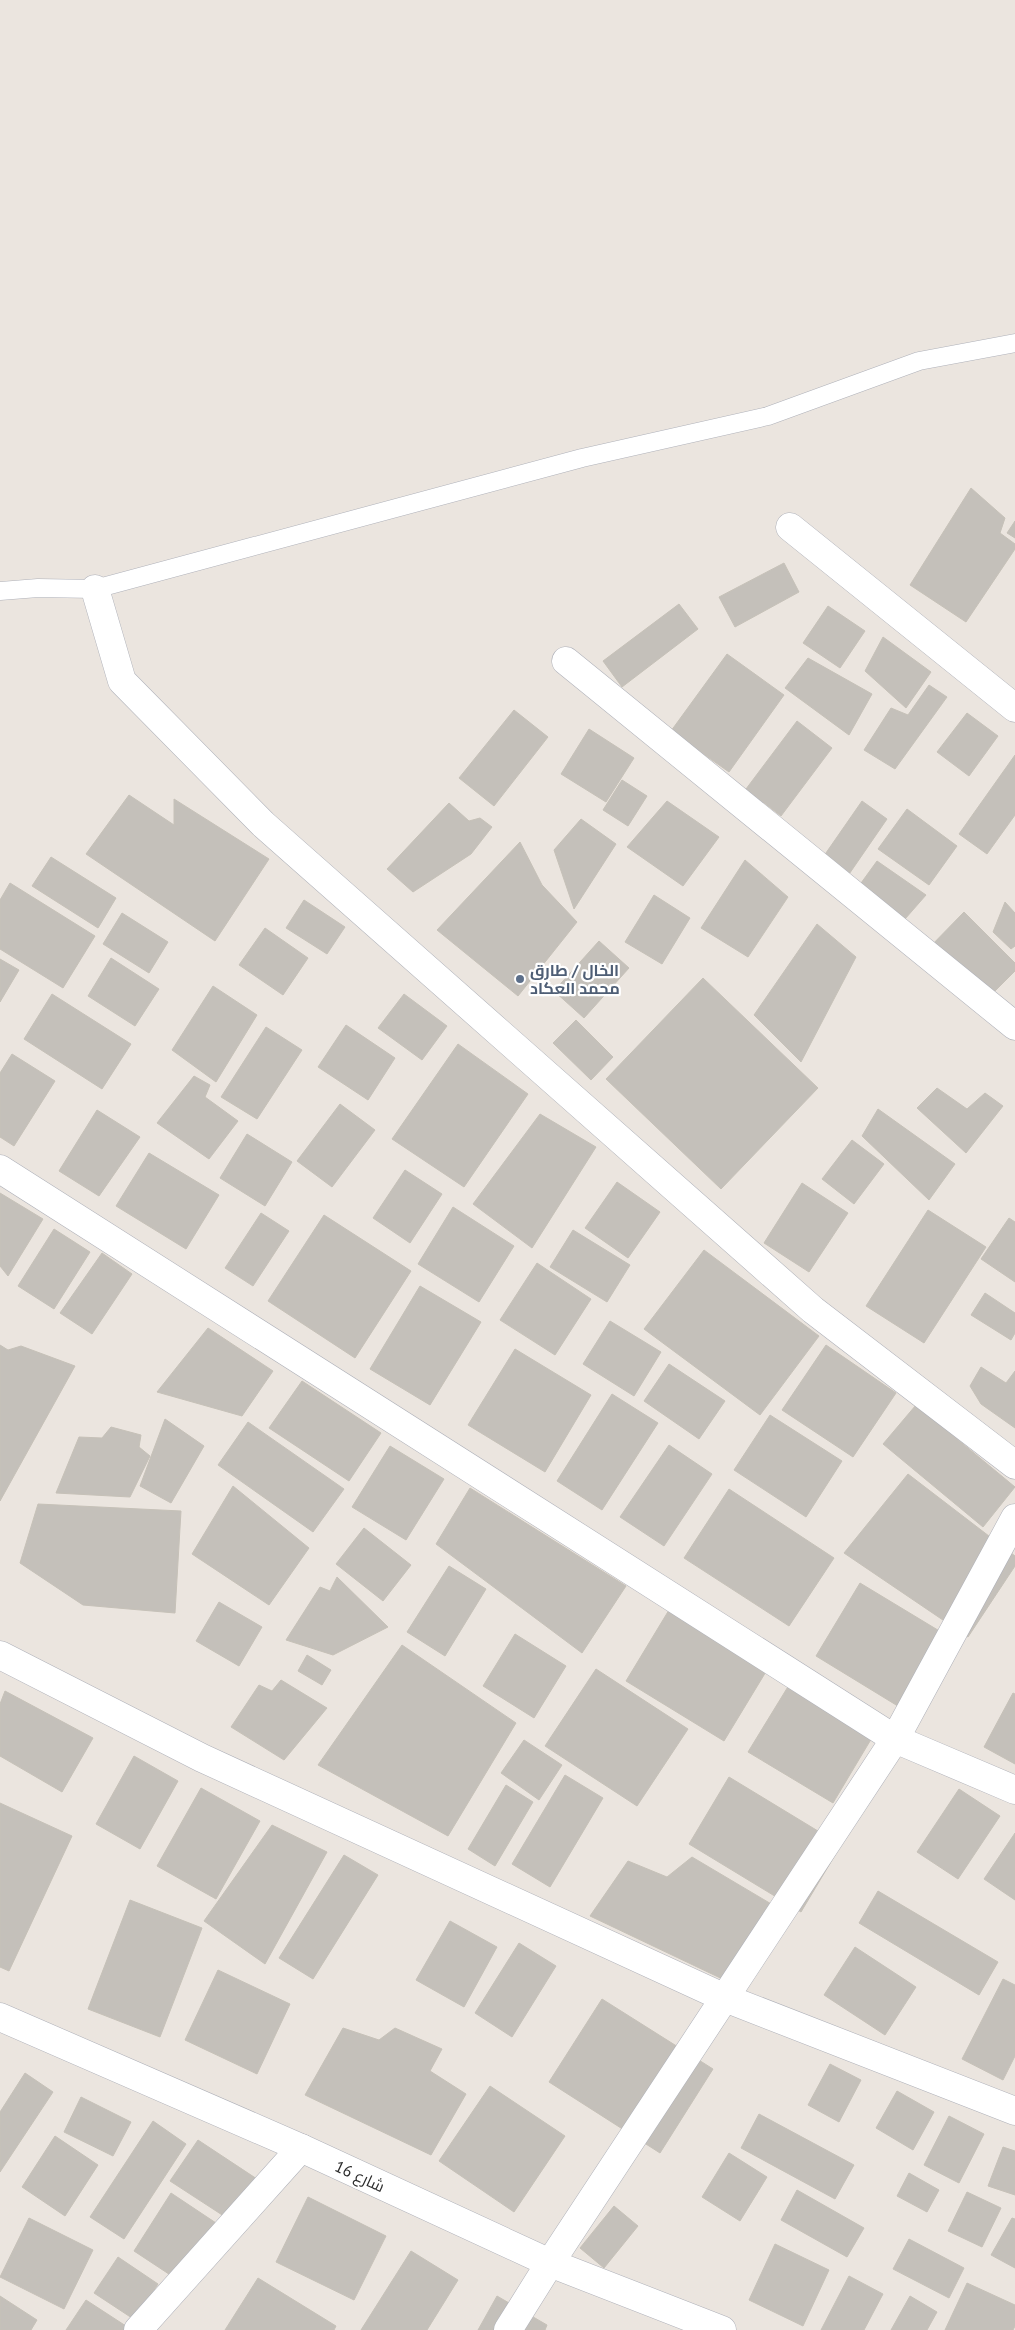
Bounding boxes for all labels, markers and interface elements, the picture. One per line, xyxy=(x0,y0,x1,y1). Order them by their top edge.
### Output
place label: الخال / طارق محمد العكاد xyxy=(530,960,620,998)
marker: الخال / طارق محمد العكاد xyxy=(514,973,526,985)
street label: شارع 16 xyxy=(331,2156,388,2198)

